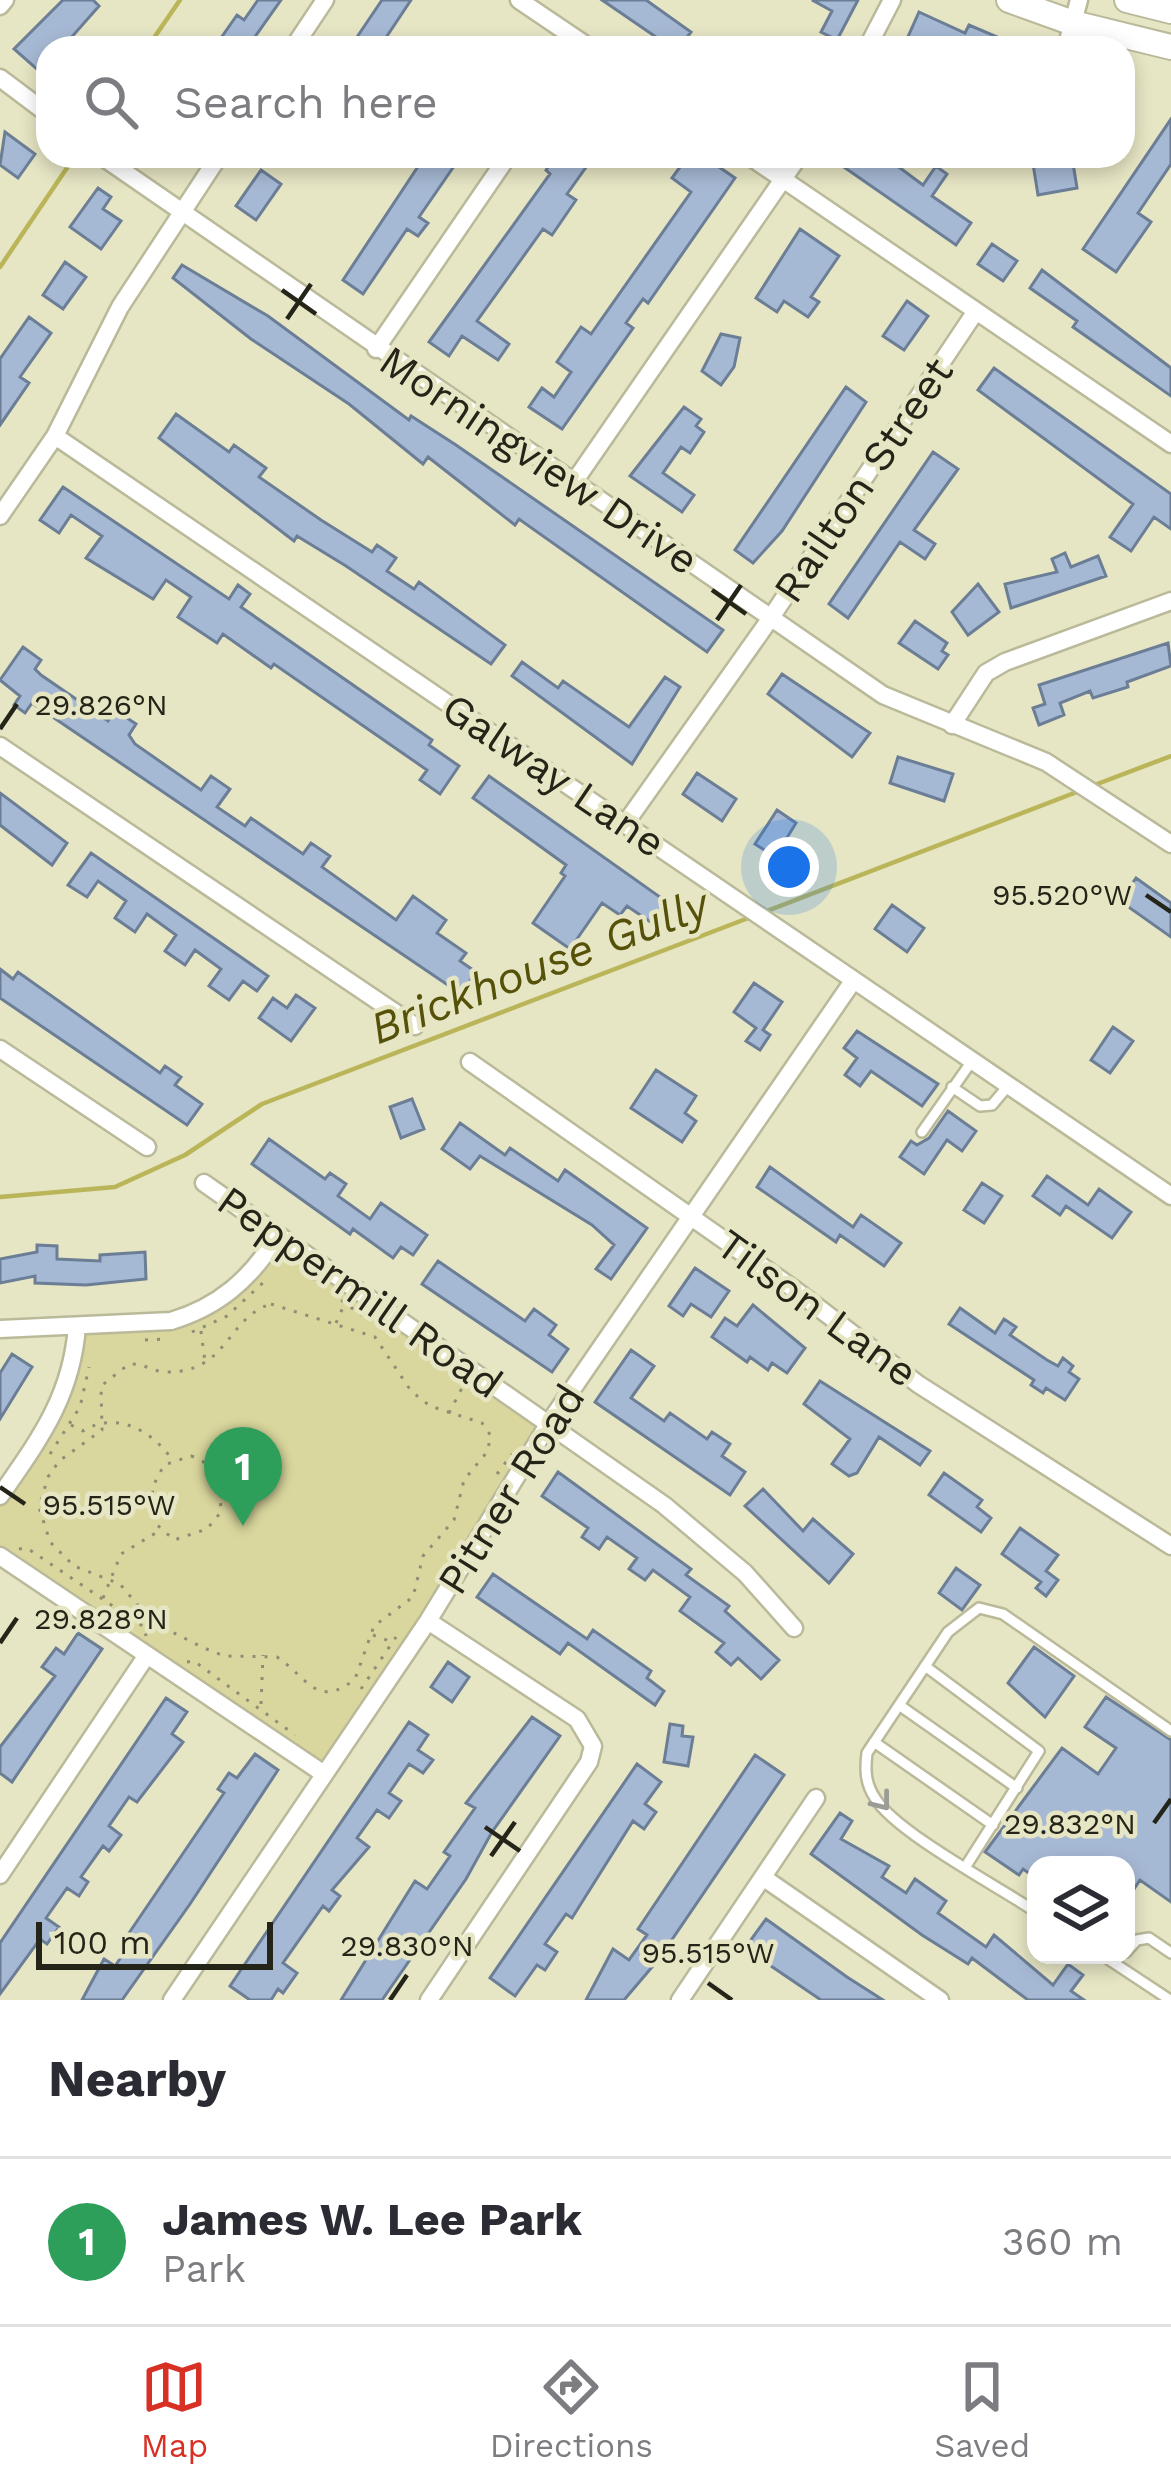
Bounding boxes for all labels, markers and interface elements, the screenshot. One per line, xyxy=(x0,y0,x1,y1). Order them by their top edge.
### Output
search box xyxy=(36,36,1135,168)
icon: search xyxy=(78,69,144,135)
text: Search here xyxy=(174,76,438,129)
street label: Morningview Drive xyxy=(371,335,707,585)
street label: Railton Street xyxy=(763,348,963,612)
street label: Galway Lane xyxy=(434,683,674,867)
text: 29.826°N xyxy=(34,687,168,722)
your location xyxy=(759,837,819,897)
water label: Brickhouse Gully xyxy=(362,876,719,1055)
text: 95.520°W xyxy=(992,877,1132,912)
street label: Peppermill Road xyxy=(208,1176,512,1408)
street label: Tilson Lane xyxy=(707,1219,927,1397)
street label: Pitner Road xyxy=(427,1375,595,1603)
pin: 1 xyxy=(204,1427,282,1526)
text: 95.515°W xyxy=(42,1487,176,1522)
text: 29.828°N xyxy=(34,1601,168,1636)
one-way arrow xyxy=(868,1789,890,1811)
text: 29.832°N xyxy=(1004,1806,1136,1841)
map controls xyxy=(1027,1856,1135,1964)
button: layers xyxy=(1027,1856,1135,1964)
scale bar xyxy=(36,1916,273,1969)
text: 100 m xyxy=(54,1923,151,1962)
text: 29.830°N xyxy=(340,1928,474,1963)
text: 95.515°W xyxy=(641,1935,775,1970)
text: Nearby xyxy=(48,2049,226,2108)
text: James W. Lee Park xyxy=(162,2193,582,2246)
text: 1 xyxy=(79,2219,95,2264)
text: 360 m xyxy=(1002,2219,1123,2264)
text: Park xyxy=(162,2246,246,2291)
tab: Map xyxy=(141,2354,208,2465)
tab: Directions xyxy=(490,2354,653,2465)
tab: Saved xyxy=(934,2354,1030,2465)

